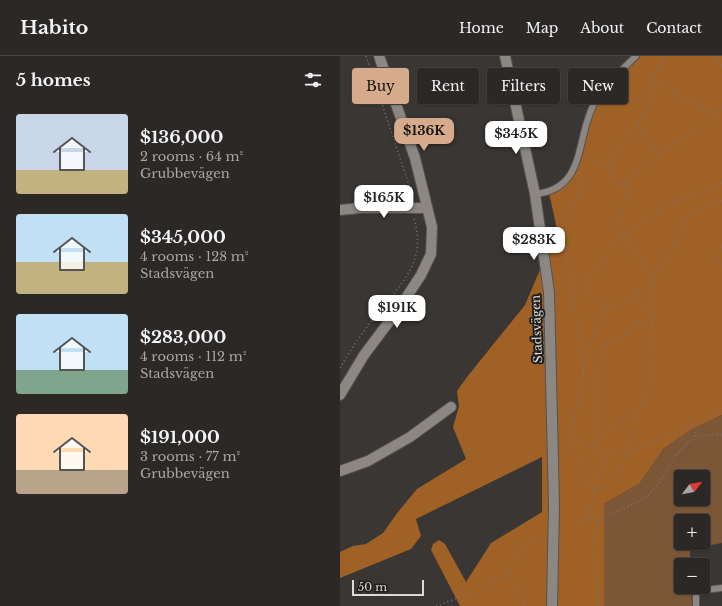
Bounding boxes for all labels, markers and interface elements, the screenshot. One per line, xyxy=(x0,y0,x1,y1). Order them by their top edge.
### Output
text: Habito xyxy=(20,16,88,39)
text: Home xyxy=(459,19,504,37)
text: Map xyxy=(526,19,558,37)
text: About xyxy=(580,19,624,37)
text: Contact xyxy=(646,19,702,37)
chip: Buy xyxy=(352,68,409,104)
chip: Rent xyxy=(417,68,479,104)
chip: Filters xyxy=(487,68,560,104)
chip: New xyxy=(568,68,628,104)
icon: filters xyxy=(302,69,324,91)
text: 5 homes xyxy=(16,70,91,91)
pin: $136K xyxy=(396,118,452,152)
pin: $345K xyxy=(488,121,544,155)
text: $136K xyxy=(403,122,445,139)
text: $345K xyxy=(494,125,538,142)
text: $136,000 xyxy=(140,127,223,148)
icon: home xyxy=(48,130,96,178)
text: 2 rooms · 64 m² xyxy=(140,148,243,165)
text: Grubbevägen xyxy=(140,165,230,182)
pin: $165K xyxy=(356,185,412,219)
text: $165K xyxy=(363,189,405,206)
text: $345,000 xyxy=(140,227,226,248)
pin: $283K xyxy=(506,227,562,261)
icon: home xyxy=(48,230,96,278)
text: $283K xyxy=(512,231,556,248)
text: 4 rooms · 128 m² xyxy=(140,248,249,265)
text: Stadsvägen xyxy=(140,265,214,282)
pin: $191K xyxy=(369,295,425,329)
street label: Stadsvägen xyxy=(528,295,545,363)
text: $191K xyxy=(377,299,417,316)
text: $283,000 xyxy=(140,327,226,348)
icon: home xyxy=(48,330,96,378)
text: 4 rooms · 112 m² xyxy=(140,348,246,365)
text: Stadsvägen xyxy=(140,365,214,382)
text: $191,000 xyxy=(140,427,220,448)
icon: home xyxy=(48,430,96,478)
text: 3 rooms · 77 m² xyxy=(140,448,240,465)
text: Grubbevägen xyxy=(140,465,230,482)
north arrow xyxy=(674,470,710,506)
map controls xyxy=(674,470,710,594)
button: + xyxy=(674,514,710,550)
button: − xyxy=(674,558,710,594)
scale bar xyxy=(352,578,424,597)
text: 50 m xyxy=(358,580,387,594)

